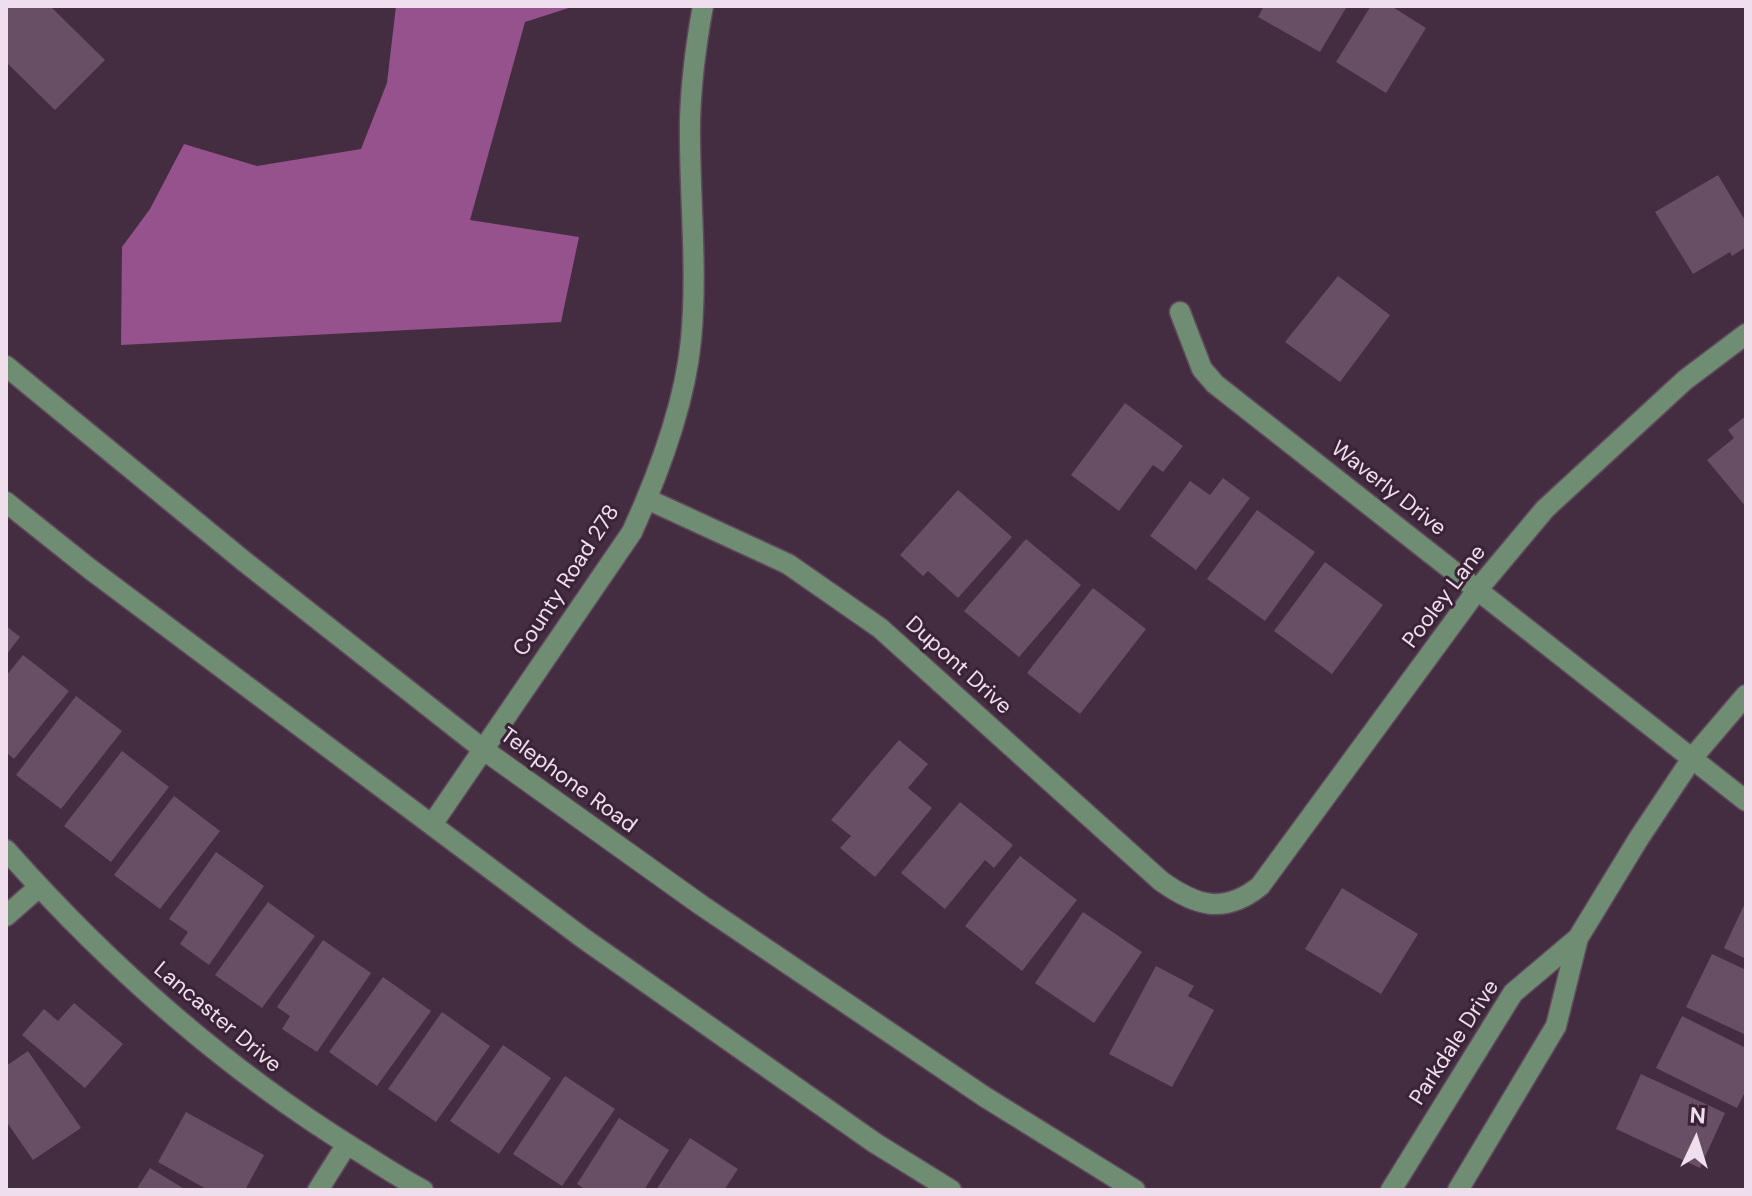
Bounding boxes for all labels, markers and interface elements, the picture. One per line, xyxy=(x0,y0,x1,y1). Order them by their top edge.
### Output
street label: Waverly Drive xyxy=(1325,436,1451,542)
street label: County Road 278 xyxy=(508,500,626,662)
street label: Pooley Lane xyxy=(1398,540,1492,654)
street label: Dupont Drive xyxy=(899,611,1017,721)
street label: Telephone Road xyxy=(495,723,641,839)
street label: Lancaster Drive xyxy=(148,957,286,1079)
street label: Parkdale Drive xyxy=(1405,976,1505,1110)
north arrow xyxy=(1656,1100,1736,1180)
text: N xyxy=(1689,1101,1707,1131)

